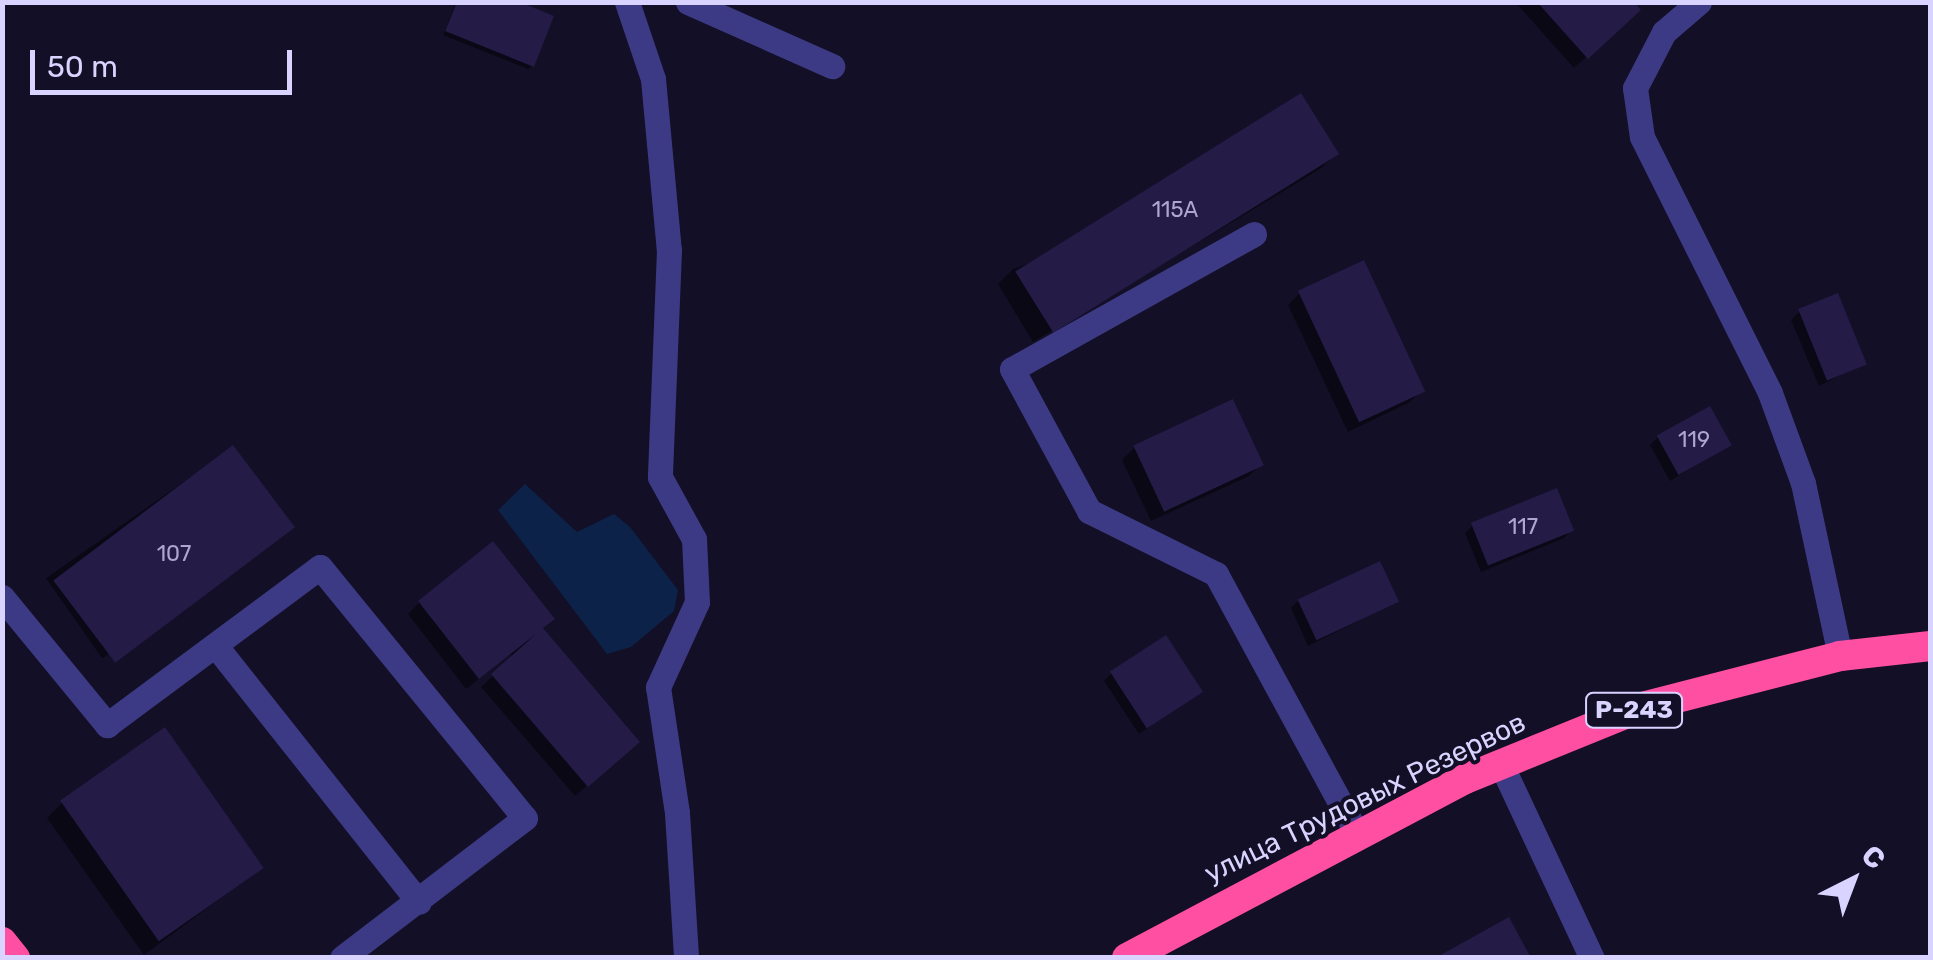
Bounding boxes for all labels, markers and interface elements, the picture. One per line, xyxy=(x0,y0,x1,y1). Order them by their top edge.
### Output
scale bar xyxy=(35,30,298,92)
text: 50 m xyxy=(47,49,118,85)
house number: 115А xyxy=(1152,197,1198,223)
house number: 119 xyxy=(1678,427,1710,453)
house number: 117 xyxy=(1508,514,1538,540)
house number: 107 xyxy=(157,541,191,567)
road number: Р-243 xyxy=(1584,690,1684,730)
street label: улица Трудовых Резервов xyxy=(1199,705,1531,891)
north arrow xyxy=(1803,830,1903,930)
text: С xyxy=(1855,838,1892,876)

